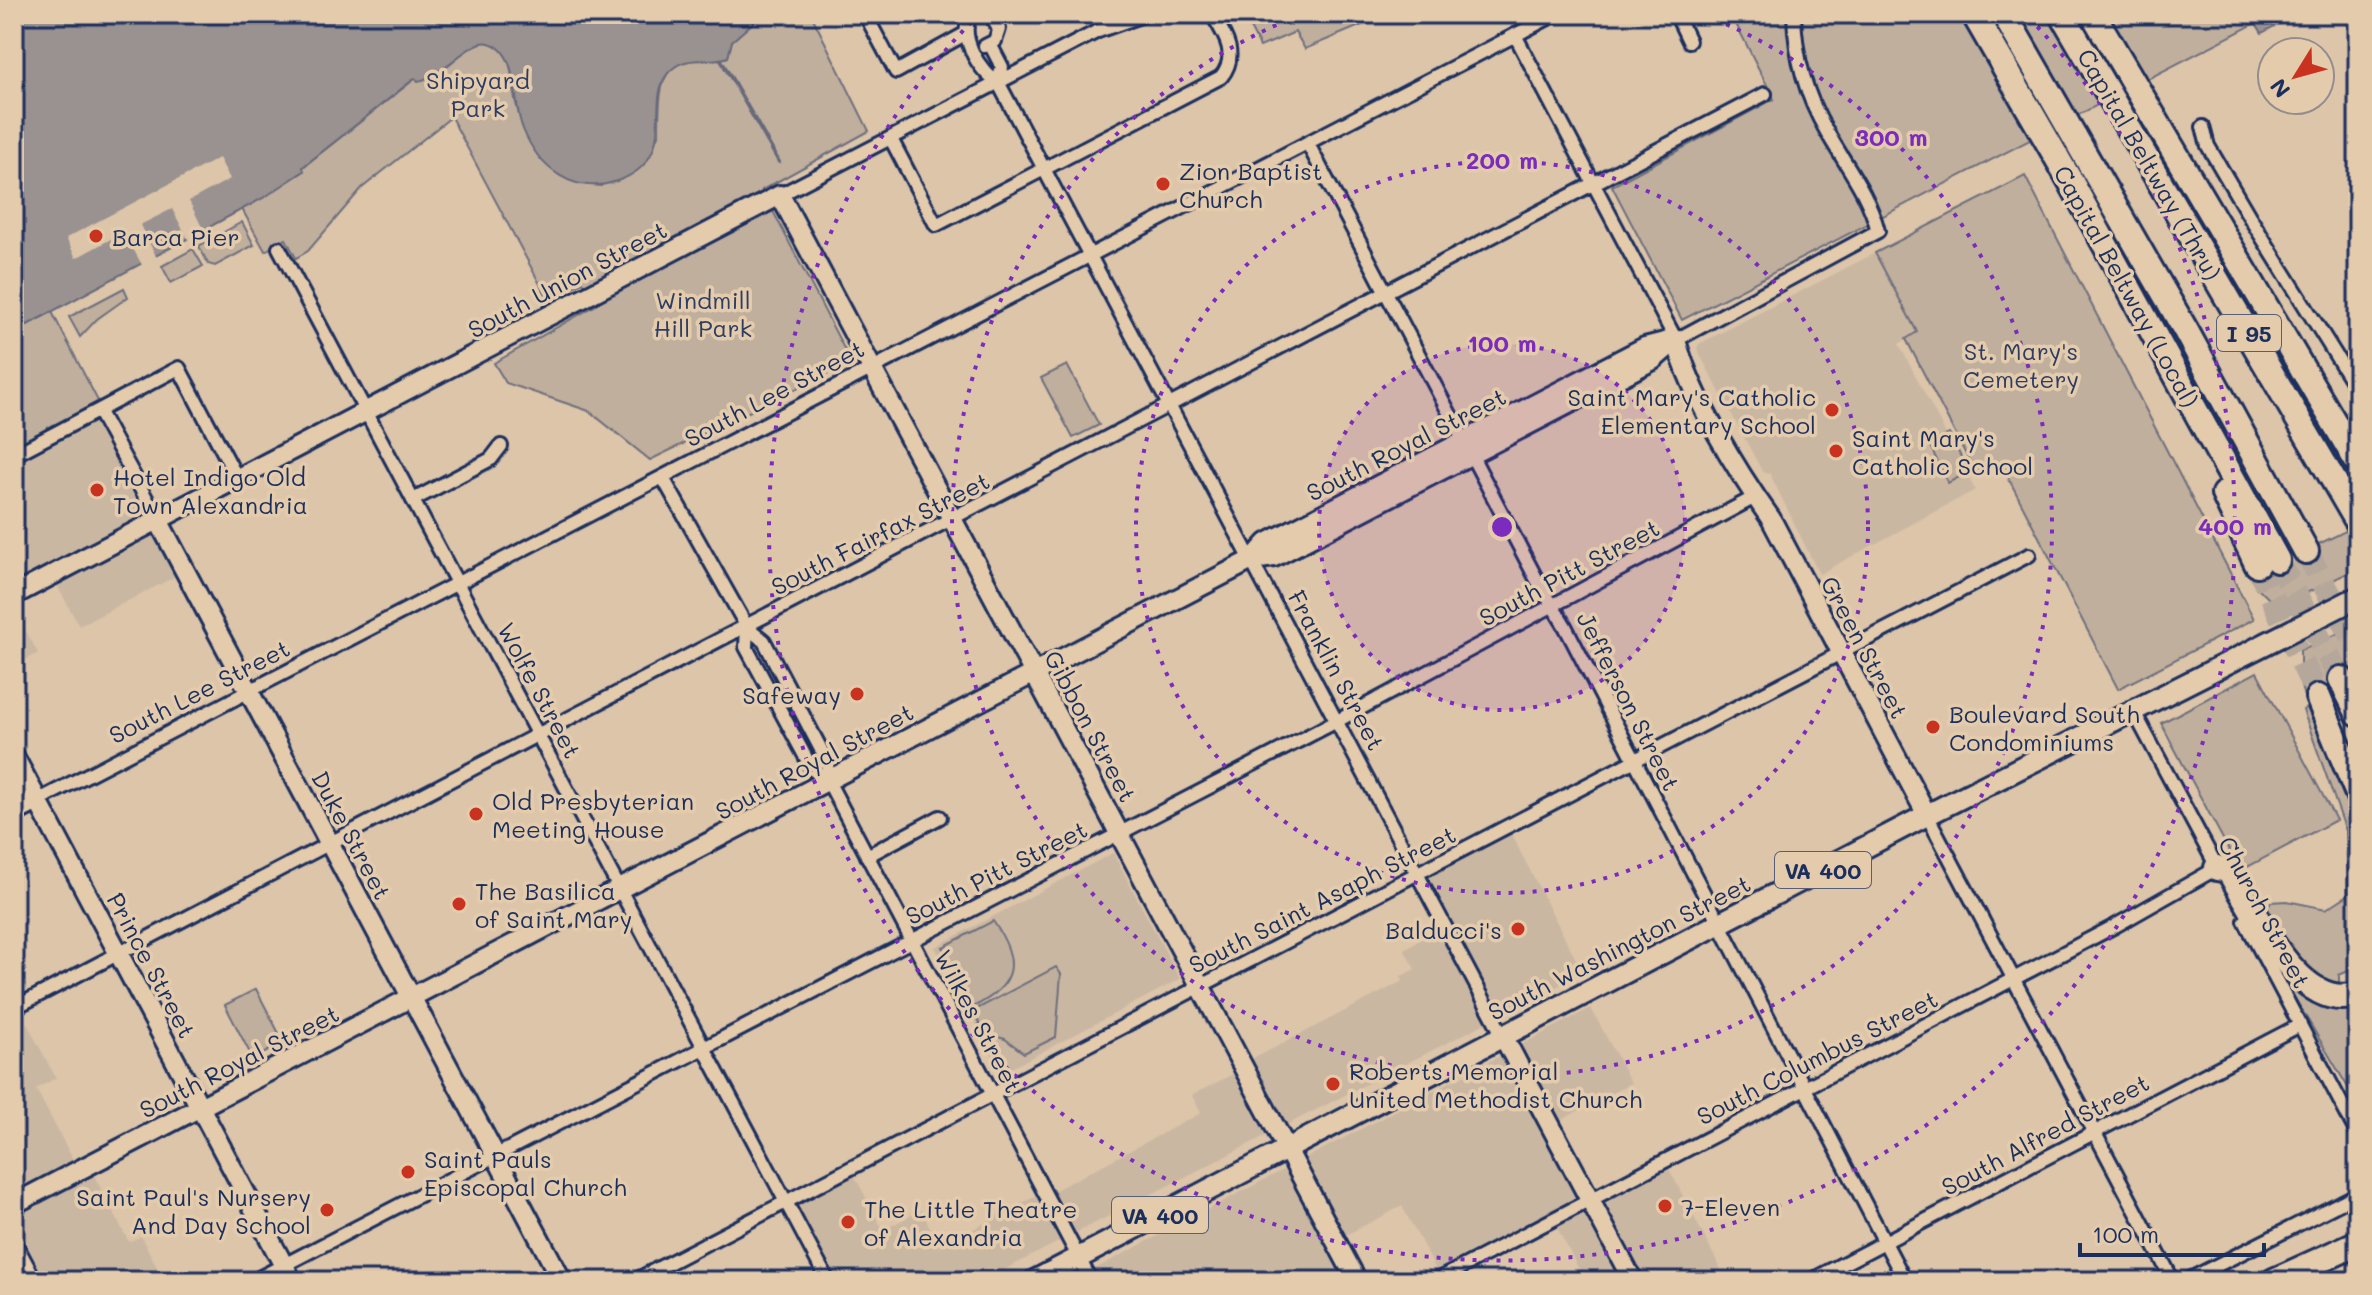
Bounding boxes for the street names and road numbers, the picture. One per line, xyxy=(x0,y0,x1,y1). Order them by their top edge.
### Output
street label: Capital Beltway (Thru) xyxy=(2071,43,2229,285)
street label: Capital Beltway (Local) xyxy=(2048,160,2206,412)
street label: South Union Street xyxy=(462,213,672,345)
road number: I 95 xyxy=(2217,315,2281,351)
street label: South Lee Street xyxy=(679,333,869,453)
street label: South Royal Street xyxy=(1301,380,1511,508)
street label: South Fairfax Street xyxy=(766,464,994,602)
street label: South Pitt Street xyxy=(1473,511,1665,633)
street label: Green Street xyxy=(1814,570,1916,724)
street label: Franklin Street xyxy=(1282,584,1392,756)
street label: Jefferson Street xyxy=(1570,606,1688,796)
street label: Wolfe Street xyxy=(491,617,589,763)
street label: South Lee Street xyxy=(103,632,295,750)
street label: Gibbon Street xyxy=(1038,645,1144,807)
street label: South Royal Street xyxy=(710,696,918,826)
street label: Duke Street xyxy=(305,765,399,905)
street label: South Pitt Street xyxy=(900,813,1092,931)
street label: South Saint Asaph Street xyxy=(1183,818,1461,980)
street label: Church Street xyxy=(2212,831,2318,993)
road number: VA 400 xyxy=(1775,852,1871,888)
street label: South Washington Street xyxy=(1483,867,1755,1027)
street label: Prince Street xyxy=(101,887,203,1043)
street label: Wilkes Street xyxy=(928,944,1030,1098)
street label: South Columbus Street xyxy=(1691,983,1943,1131)
street label: South Royal Street xyxy=(134,997,344,1125)
street label: South Alfred Street xyxy=(1936,1066,2154,1202)
road number: VA 400 xyxy=(1112,1197,1208,1233)

